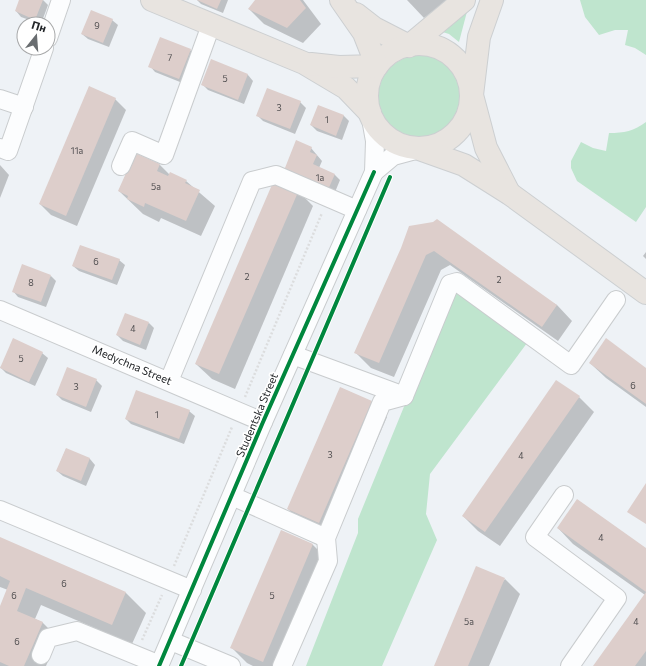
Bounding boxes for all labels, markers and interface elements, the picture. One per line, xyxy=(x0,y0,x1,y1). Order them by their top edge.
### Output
north arrow xyxy=(16,16,56,56)
text: Пн xyxy=(30,18,48,34)
house number: 9 xyxy=(94,20,100,31)
house number: 7 xyxy=(168,52,173,63)
house number: 5 xyxy=(222,73,228,84)
house number: 3 xyxy=(276,102,282,113)
house number: 1 xyxy=(325,114,329,125)
house number: 11а xyxy=(71,145,84,156)
house number: 1а xyxy=(316,172,325,183)
house number: 5а xyxy=(151,181,161,192)
house number: 6 xyxy=(93,256,99,267)
house number: 2 xyxy=(245,271,250,282)
house number: 2 xyxy=(497,274,502,285)
house number: 8 xyxy=(28,277,34,288)
house number: 4 xyxy=(130,323,136,334)
street label: Medychna Street xyxy=(90,342,174,387)
house number: 5 xyxy=(18,353,24,364)
street label: Studentska Street xyxy=(233,370,280,459)
house number: 6 xyxy=(630,380,636,391)
house number: 3 xyxy=(73,381,79,392)
house number: 1 xyxy=(155,409,159,420)
house number: 3 xyxy=(327,449,333,460)
house number: 4 xyxy=(518,450,524,461)
house number: 4 xyxy=(598,532,604,543)
house number: 6 xyxy=(61,578,67,589)
house number: 6 xyxy=(11,590,17,601)
house number: 5 xyxy=(269,590,275,601)
house number: 5а xyxy=(464,616,474,627)
house number: 4 xyxy=(633,616,639,627)
house number: 6 xyxy=(14,636,20,647)

